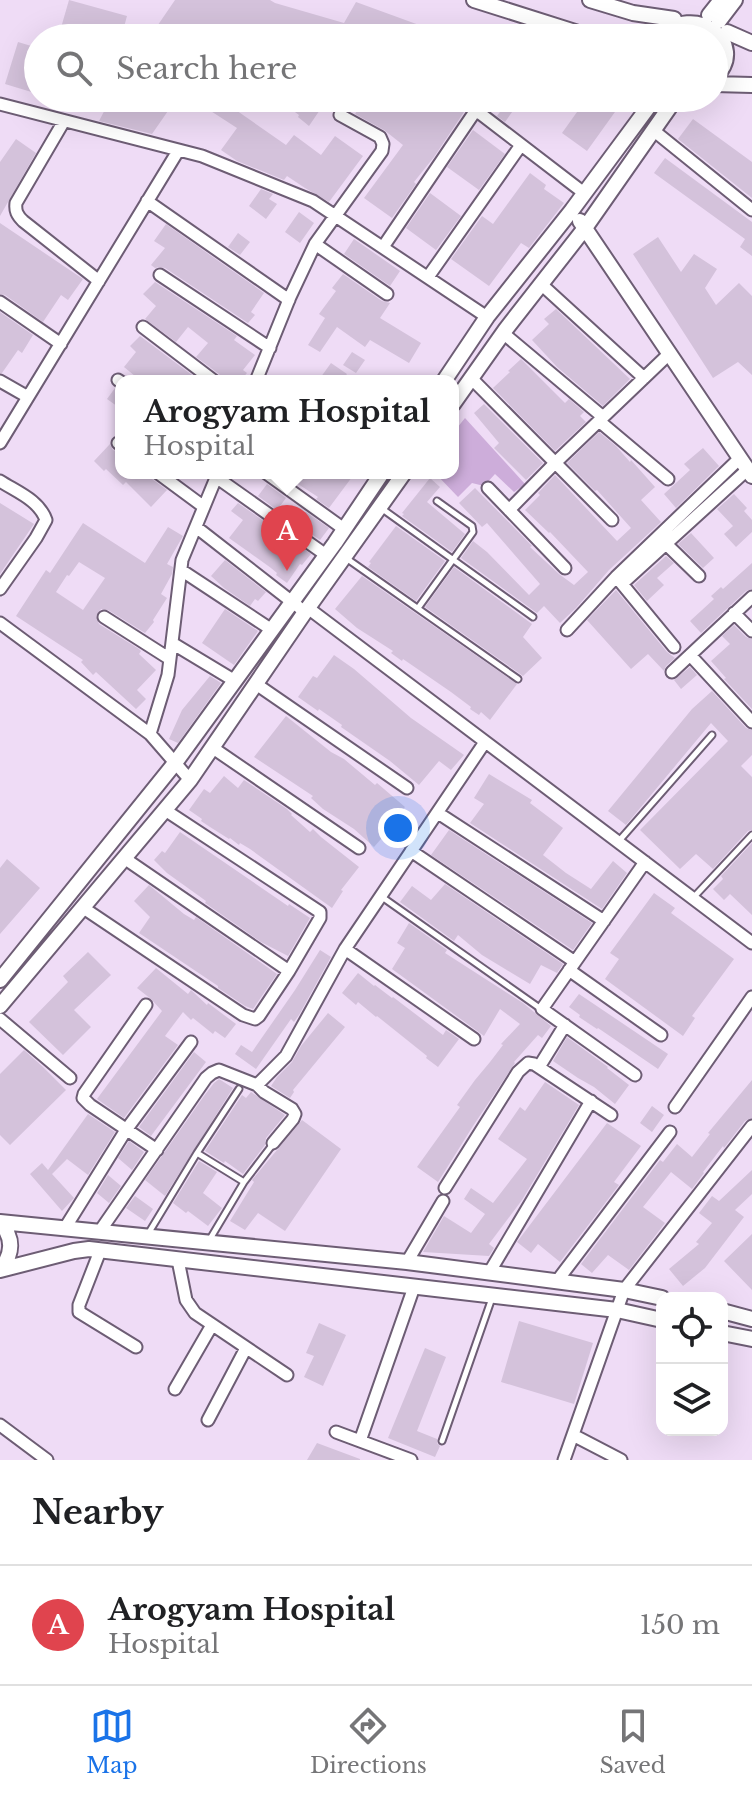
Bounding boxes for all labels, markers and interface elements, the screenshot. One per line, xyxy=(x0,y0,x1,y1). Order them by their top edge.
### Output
search box xyxy=(24,24,728,112)
icon: search xyxy=(52,46,96,90)
text: Search here xyxy=(116,50,297,87)
popup xyxy=(115,375,459,479)
text: Arogyam Hospital xyxy=(143,393,431,430)
text: Hospital xyxy=(143,430,255,462)
pin: A xyxy=(261,505,313,571)
your location xyxy=(378,808,418,848)
map controls xyxy=(656,1292,728,1436)
button: locate xyxy=(656,1292,728,1364)
button: layers xyxy=(656,1364,728,1436)
text: Nearby xyxy=(32,1491,164,1533)
text: Arogyam Hospital xyxy=(108,1591,395,1628)
text: A xyxy=(47,1609,69,1641)
text: 150 m xyxy=(640,1609,720,1641)
text: Hospital xyxy=(108,1628,219,1660)
tab: Map xyxy=(86,1704,137,1779)
tab: Directions xyxy=(310,1704,427,1779)
tab: Saved xyxy=(599,1704,666,1779)

